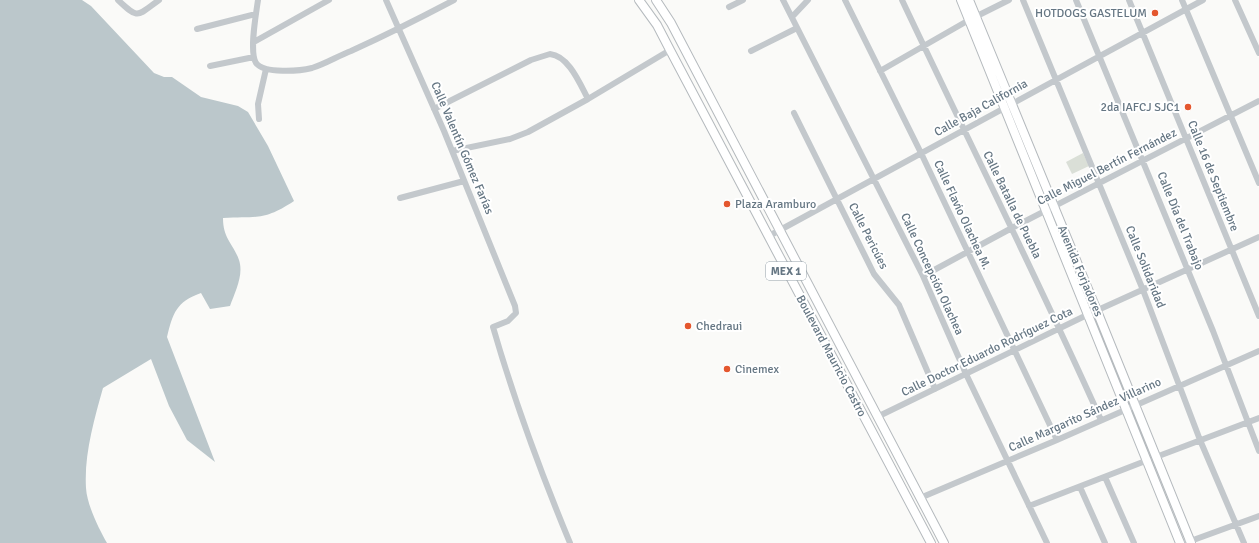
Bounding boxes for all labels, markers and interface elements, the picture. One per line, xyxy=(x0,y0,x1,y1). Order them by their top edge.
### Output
place label: HOTDOGS GASTELUM xyxy=(1035,6,1147,21)
marker: HOTDOGS GASTELUM xyxy=(1150,8,1160,18)
street label: Calle Baja California xyxy=(932,76,1030,140)
street label: Calle Valentín Gómez Farías xyxy=(427,79,497,217)
place label: 2da IAFCJ SJC1 xyxy=(1100,100,1180,115)
marker: 2da IAFCJ SJC1 xyxy=(1183,102,1193,112)
street label: Calle 16 de Septiembre xyxy=(1184,119,1242,233)
street label: Calle Miguel Bertín Fernández xyxy=(1035,125,1179,209)
street label: Calle Batalla de Puebla xyxy=(979,149,1045,261)
street label: Calle Flavio Olachea M. xyxy=(930,158,994,272)
street label: Calle Día del Trabajo xyxy=(1153,170,1207,272)
place label: Plaza Aramburo xyxy=(735,197,816,212)
marker: Plaza Aramburo xyxy=(722,199,732,209)
street label: Calle Pericúes xyxy=(845,200,891,272)
street label: Calle Concepción Olachea xyxy=(897,211,967,337)
street label: Avenida Forjadores xyxy=(1054,223,1106,319)
street label: Calle Solidaridad xyxy=(1122,224,1168,310)
road number: MEX 1 xyxy=(766,262,806,280)
street label: Boulevard Mauricio Castro xyxy=(793,293,869,419)
street label: Calle Doctor Eduardo Rodríguez Cota xyxy=(899,304,1075,400)
place label: Chedraui xyxy=(696,319,742,334)
marker: Chedraui xyxy=(683,321,693,331)
place label: Cinemex xyxy=(735,362,780,377)
marker: Cinemex xyxy=(722,364,732,374)
street label: Calle Margarito Sández Villarino xyxy=(1006,374,1164,456)

